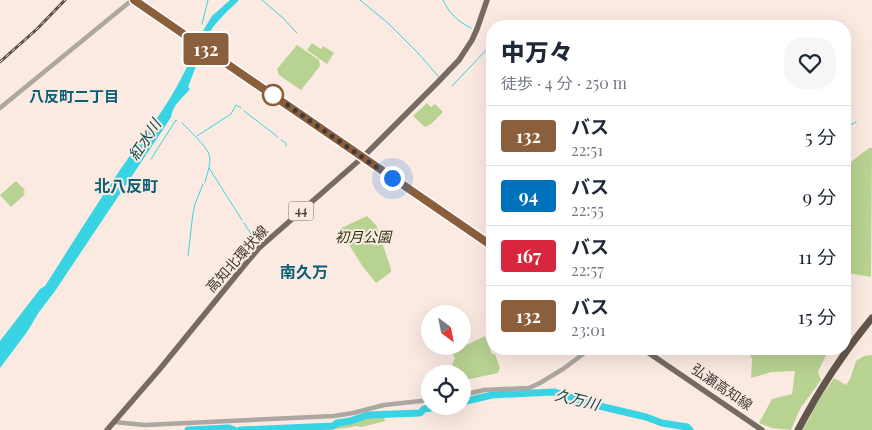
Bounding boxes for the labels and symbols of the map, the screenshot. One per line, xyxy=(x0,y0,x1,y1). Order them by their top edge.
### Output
line badge: 132 xyxy=(177,33,235,65)
unlabelled marker xyxy=(262,84,284,106)
district label: 八反町二丁目 xyxy=(29,86,119,106)
water label: 紅水川 xyxy=(123,114,166,164)
your location xyxy=(380,166,405,191)
district label: 北八反町 xyxy=(94,175,158,196)
road number: 44 xyxy=(288,202,314,220)
street label: 高知北環状線 xyxy=(201,221,272,296)
park label: 初月公園 xyxy=(335,227,393,246)
district label: 南久万 xyxy=(280,261,328,282)
north arrow xyxy=(421,305,471,355)
street label: 弘瀬高知線 xyxy=(688,359,757,414)
water label: 久万川 xyxy=(553,384,603,415)

